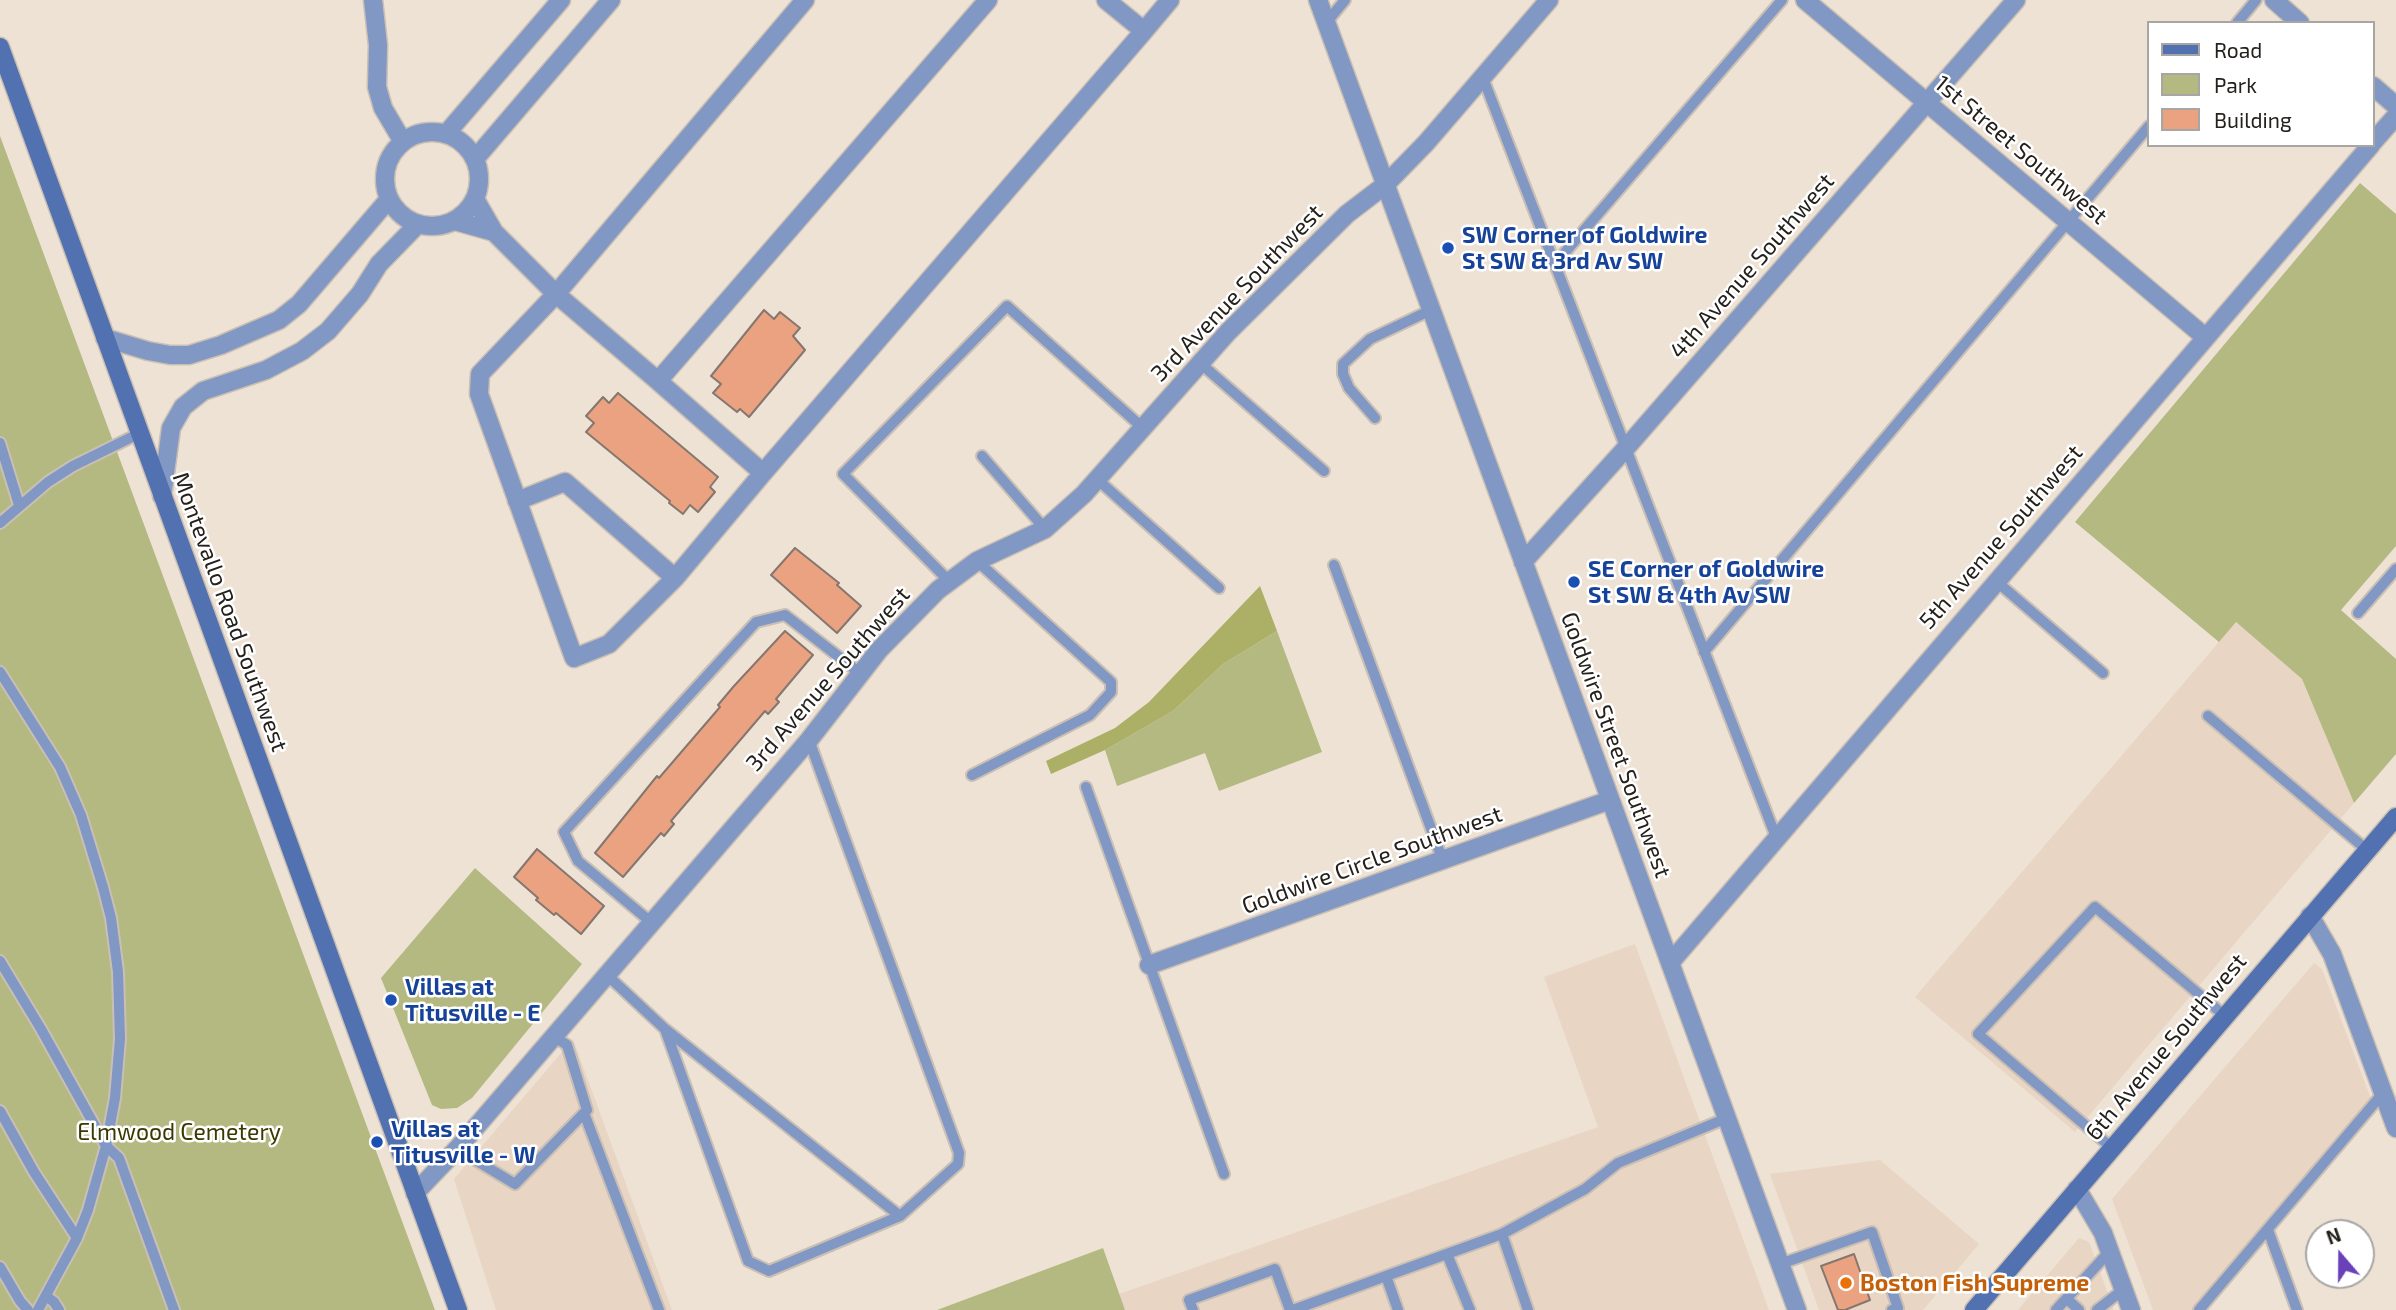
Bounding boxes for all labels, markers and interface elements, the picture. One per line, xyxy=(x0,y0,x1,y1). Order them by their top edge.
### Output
legend xyxy=(2148,21,2375,147)
text: Road xyxy=(2214,37,2262,62)
street label: 1st Street Southwest xyxy=(1929,70,2113,230)
text: Park xyxy=(2214,72,2257,97)
text: Building xyxy=(2214,107,2292,132)
street label: 4th Avenue Southwest xyxy=(1664,168,1840,364)
street label: 3rd Avenue Southwest xyxy=(1145,199,1329,387)
place label: SW Corner of Goldwire St SW & 3rd Av SW xyxy=(1462,221,1707,275)
marker: SW Corner of Goldwire St SW & 3rd Av SW xyxy=(1440,240,1456,256)
street label: 5th Avenue Southwest xyxy=(1914,439,2088,635)
street label: Montevallo Road Southwest xyxy=(167,469,293,755)
place label: SE Corner of Goldwire St SW & 4th Av SW xyxy=(1588,555,1824,609)
marker: SE Corner of Goldwire St SW & 4th Av SW xyxy=(1566,574,1582,590)
street label: 3rd Avenue Southwest xyxy=(740,581,916,777)
street label: Goldwire Street Southwest xyxy=(1555,608,1677,882)
street label: Goldwire Circle Southwest xyxy=(1238,800,1506,920)
street label: 6th Avenue Southwest xyxy=(2080,948,2252,1146)
place label: Villas at Titusville - E xyxy=(405,973,541,1027)
marker: Villas at Titusville - E xyxy=(383,992,399,1008)
place label: Villas at Titusville - W xyxy=(391,1115,536,1169)
park label: Elmwood Cemetery xyxy=(77,1118,281,1146)
marker: Villas at Titusville - W xyxy=(369,1134,385,1150)
north arrow xyxy=(2305,1219,2375,1289)
text: N xyxy=(2323,1223,2344,1249)
place label: Boston Fish Supreme xyxy=(1860,1269,2089,1297)
marker: Boston Fish Supreme xyxy=(1838,1275,1854,1291)

